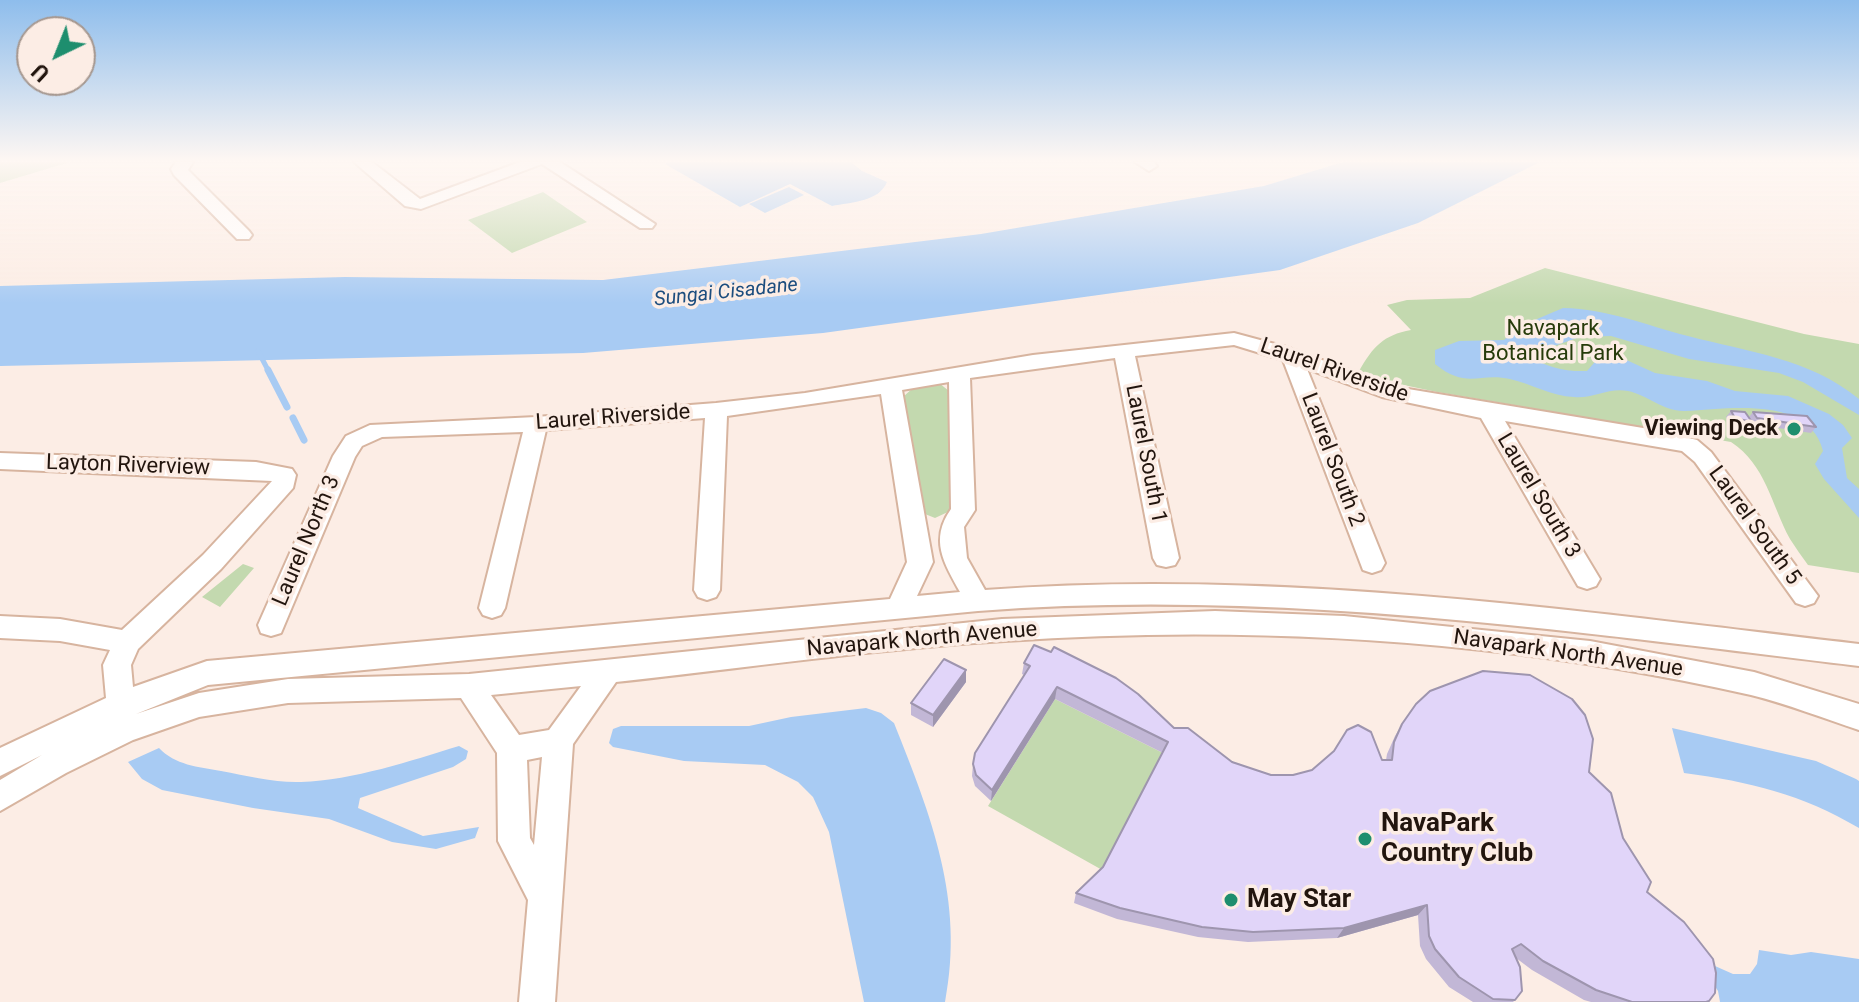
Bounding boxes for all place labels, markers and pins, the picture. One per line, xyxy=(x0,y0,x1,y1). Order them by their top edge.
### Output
place label: Viewing Deck xyxy=(1644,416,1778,442)
marker: Viewing Deck xyxy=(1785,420,1803,438)
place label: NavaPark Country Club xyxy=(1381,808,1533,870)
marker: NavaPark Country Club xyxy=(1356,830,1374,848)
place label: May Star xyxy=(1247,884,1351,916)
marker: May Star xyxy=(1222,891,1240,909)

